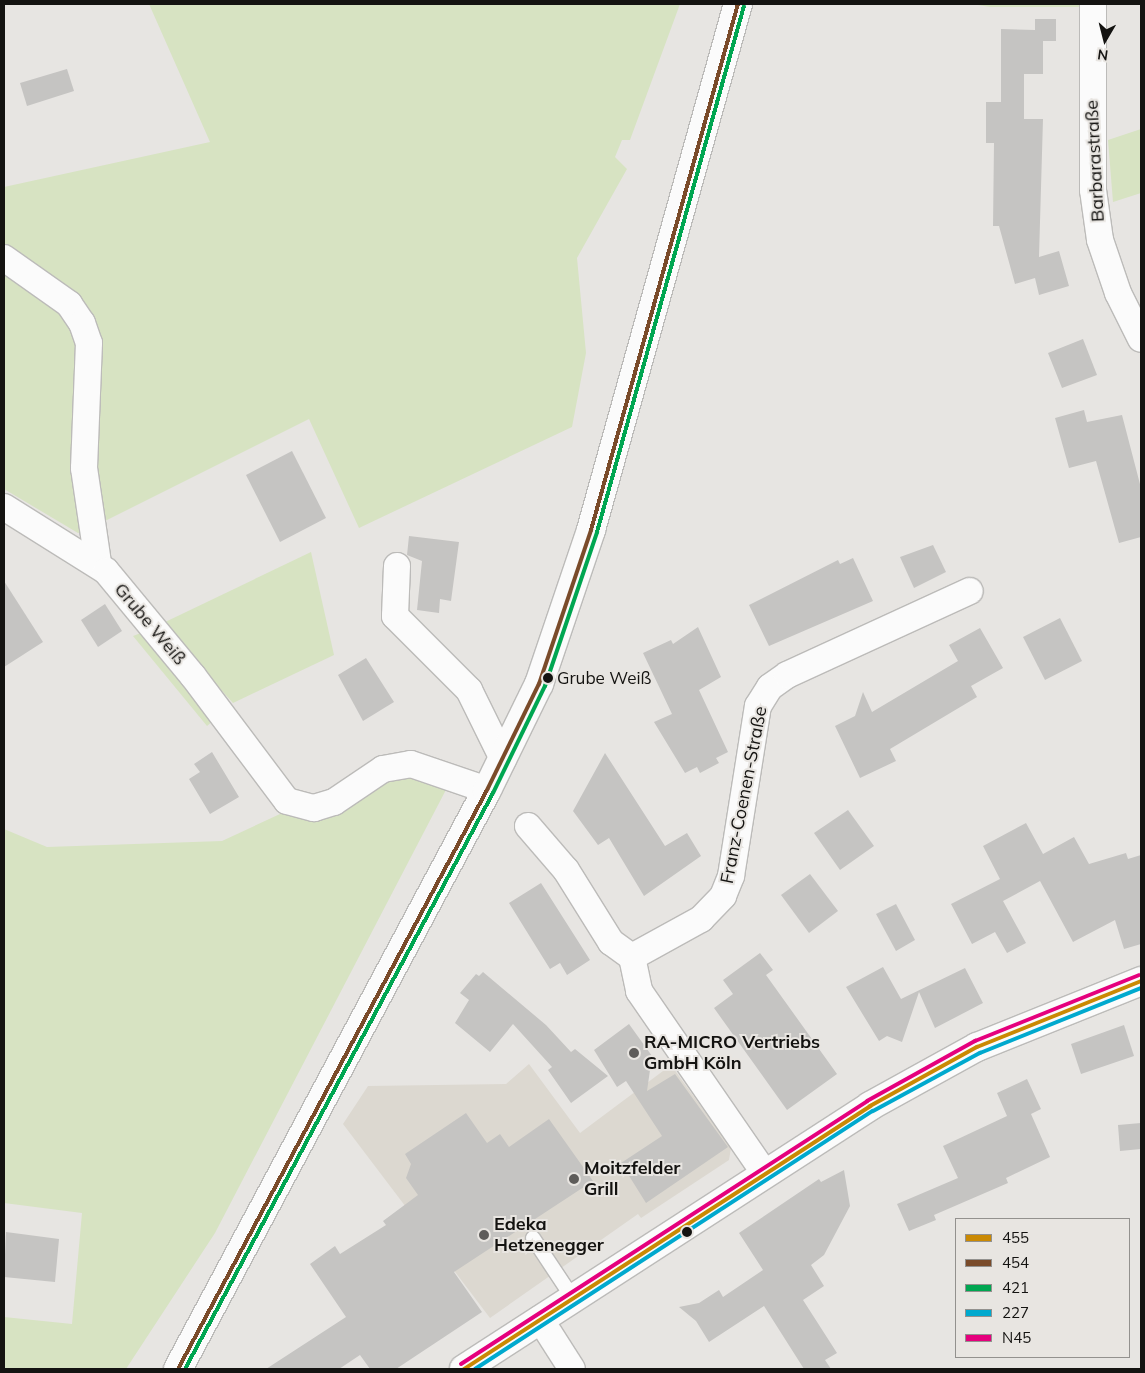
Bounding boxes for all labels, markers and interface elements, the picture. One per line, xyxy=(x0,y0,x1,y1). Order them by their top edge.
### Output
north arrow xyxy=(1080,15,1130,65)
text: N xyxy=(1096,45,1109,65)
street label: Barbarastraße xyxy=(1081,100,1109,222)
street label: Grube Weiß xyxy=(110,579,190,669)
place label: Grube Weiß xyxy=(557,668,651,688)
marker: Grube Weiß xyxy=(543,673,553,683)
street label: Franz-Coenen-Straße xyxy=(716,705,772,885)
place label: RA-MICRO Vertriebs GmbH Köln xyxy=(644,1032,820,1074)
marker: RA-MICRO Vertriebs GmbH Köln xyxy=(628,1047,640,1059)
place label: Moitzfelder Grill xyxy=(584,1158,680,1200)
marker: Moitzfelder Grill xyxy=(568,1173,580,1185)
place label: Edeka Hetzenegger xyxy=(494,1214,604,1256)
legend xyxy=(955,1218,1130,1358)
unlabelled marker xyxy=(682,1227,692,1237)
text: 455 xyxy=(1002,1228,1029,1247)
marker: Edeka Hetzenegger xyxy=(478,1229,490,1241)
text: 454 xyxy=(1002,1253,1029,1272)
text: 421 xyxy=(1002,1278,1029,1297)
text: 227 xyxy=(1002,1303,1029,1322)
text: N45 xyxy=(1002,1328,1031,1347)

